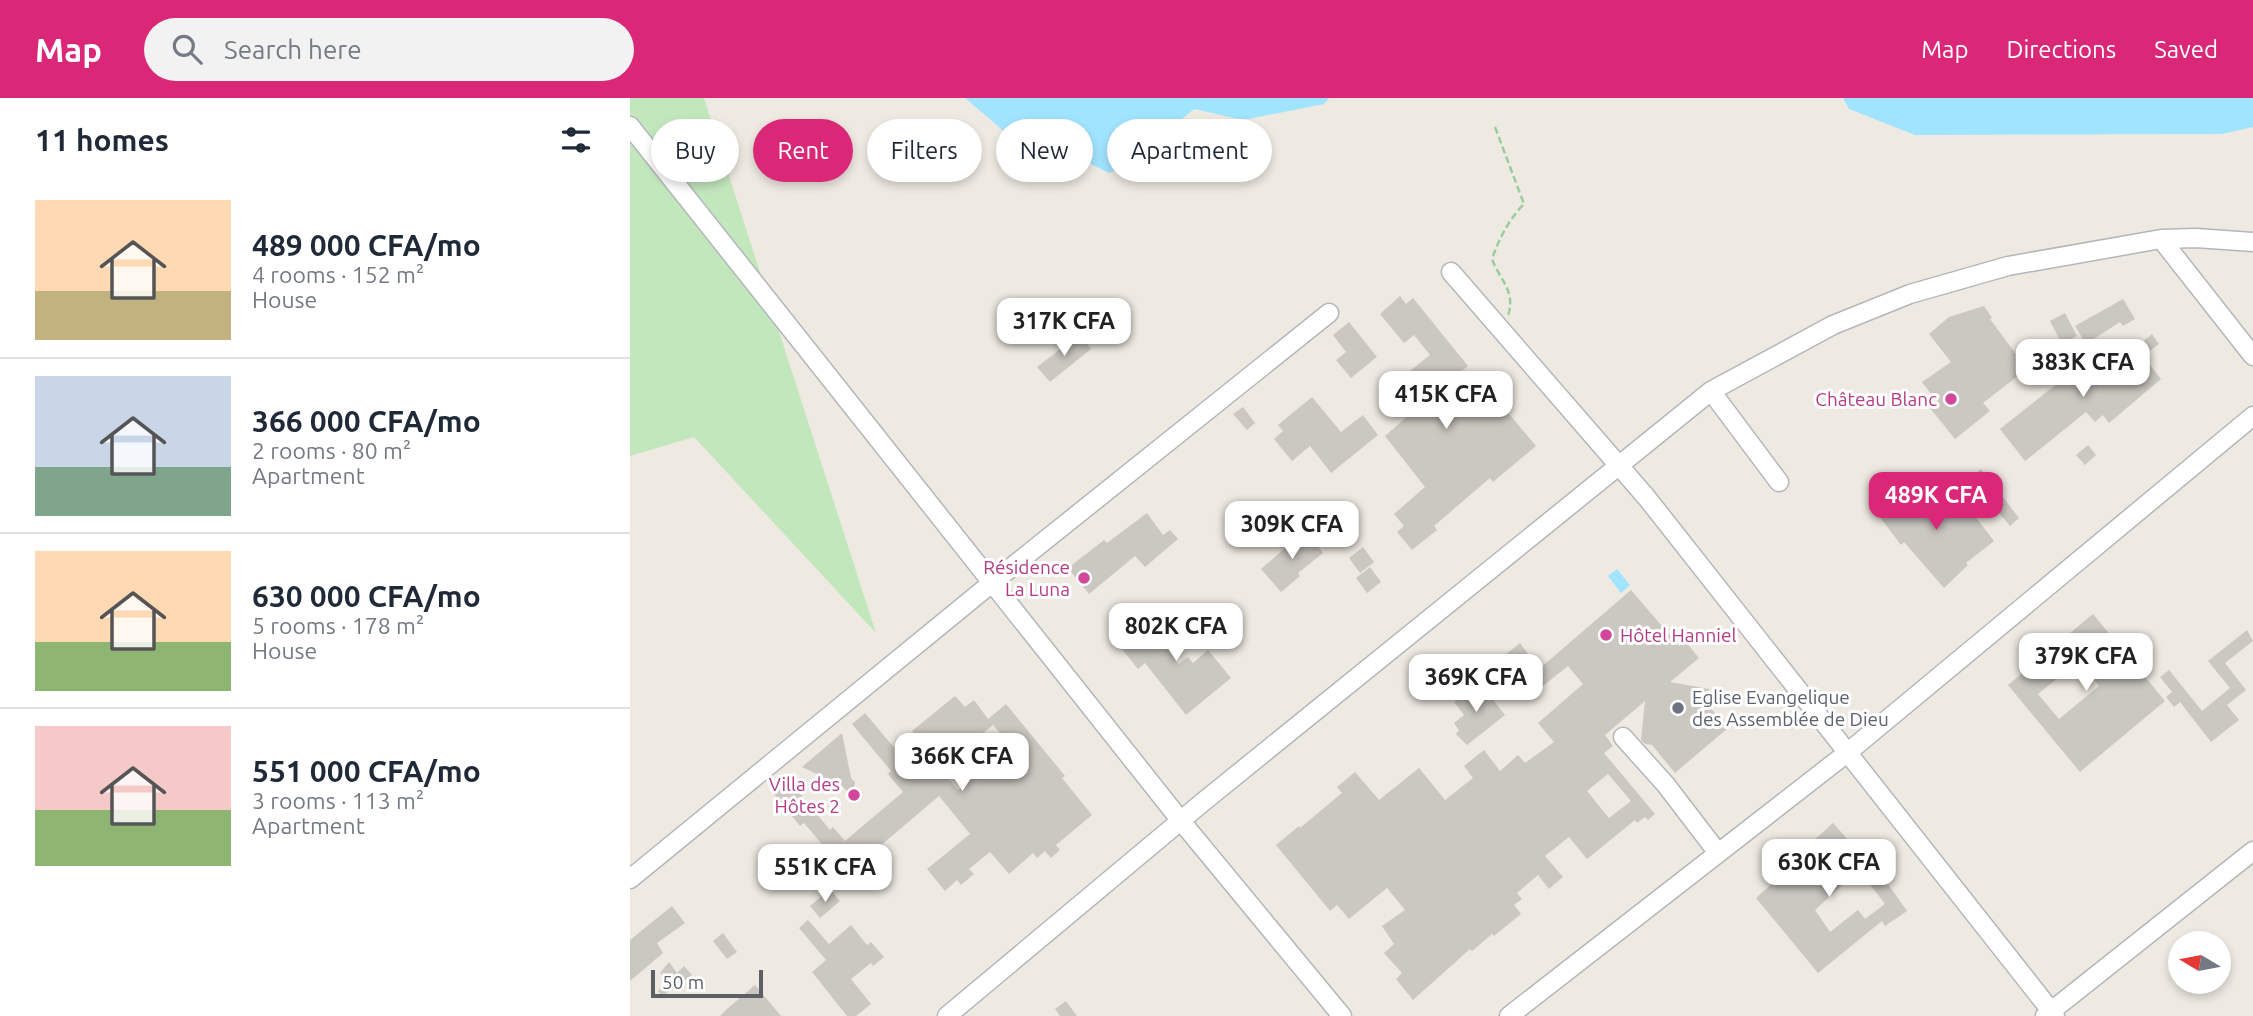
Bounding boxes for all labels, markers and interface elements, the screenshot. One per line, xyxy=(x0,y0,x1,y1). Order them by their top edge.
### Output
search box xyxy=(144,18,634,81)
icon: search xyxy=(168,30,206,68)
text: Map xyxy=(35,31,102,68)
text: Search here xyxy=(224,35,362,64)
text: Map xyxy=(1921,36,1968,63)
text: Directions xyxy=(2006,36,2116,63)
text: Saved xyxy=(2154,36,2218,63)
chip: Buy xyxy=(651,119,739,182)
chip: Rent xyxy=(753,119,853,182)
chip: Filters xyxy=(867,119,982,182)
chip: New xyxy=(996,119,1093,182)
chip: Apartment xyxy=(1107,119,1272,182)
icon: filters xyxy=(557,121,595,159)
text: 11 homes xyxy=(35,123,169,157)
icon: home xyxy=(91,228,175,312)
text: 489 000 CFA/mo xyxy=(252,228,481,262)
text: 4 rooms · 152 m² xyxy=(252,262,424,287)
text: House xyxy=(252,287,317,312)
pin: 317K CFA xyxy=(992,299,1136,358)
text: 317K CFA xyxy=(1013,308,1115,333)
pin: 383K CFA xyxy=(2011,340,2155,399)
text: 383K CFA xyxy=(2032,349,2134,374)
pin: 415K CFA xyxy=(1374,372,1518,431)
text: 415K CFA xyxy=(1395,381,1497,406)
place label: Château Blanc xyxy=(1815,388,1937,410)
marker: Château Blanc xyxy=(1943,391,1959,407)
icon: home xyxy=(91,404,175,488)
text: 366 000 CFA/mo xyxy=(252,404,481,438)
text: 2 rooms · 80 m² xyxy=(252,438,411,463)
text: Apartment xyxy=(252,463,365,488)
pin: 489K CFA xyxy=(1864,472,2008,532)
text: 489K CFA xyxy=(1885,482,1987,507)
pin: 309K CFA xyxy=(1220,502,1364,561)
text: 309K CFA xyxy=(1241,511,1343,536)
place label: Résidence La Luna xyxy=(983,556,1070,600)
marker: Résidence La Luna xyxy=(1076,570,1092,586)
icon: home xyxy=(91,579,175,663)
text: 630 000 CFA/mo xyxy=(252,579,481,613)
pin: 802K CFA xyxy=(1104,603,1248,663)
text: 5 rooms · 178 m² xyxy=(252,613,424,638)
text: 802K CFA xyxy=(1125,613,1227,638)
place label: Hôtel Hanniel xyxy=(1620,624,1736,646)
marker: Hôtel Hanniel xyxy=(1598,627,1614,643)
pin: 379K CFA xyxy=(2014,634,2158,693)
text: House xyxy=(252,638,317,663)
text: 379K CFA xyxy=(2035,643,2137,668)
pin: 369K CFA xyxy=(1404,654,1548,714)
text: 369K CFA xyxy=(1425,664,1527,689)
place label: Eglise Evangelique des Assemblée de Dieu xyxy=(1692,686,1889,730)
marker: Eglise Evangelique des Assemblée de Dieu xyxy=(1670,700,1686,716)
pin: 366K CFA xyxy=(890,734,1034,793)
text: 366K CFA xyxy=(911,743,1013,768)
icon: home xyxy=(91,754,175,838)
text: 551 000 CFA/mo xyxy=(252,754,481,788)
place label: Villa des Hôtes 2 xyxy=(769,773,840,817)
marker: Villa des Hôtes 2 xyxy=(846,787,862,803)
text: 3 rooms · 113 m² xyxy=(252,788,424,813)
text: Apartment xyxy=(252,813,365,838)
pin: 630K CFA xyxy=(1757,840,1901,899)
pin: 551K CFA xyxy=(753,844,897,904)
text: 630K CFA xyxy=(1778,849,1880,874)
text: 551K CFA xyxy=(774,854,876,879)
north arrow xyxy=(2168,931,2231,994)
map controls xyxy=(2168,931,2231,994)
scale bar xyxy=(651,967,763,999)
text: 50 m xyxy=(662,971,704,993)

